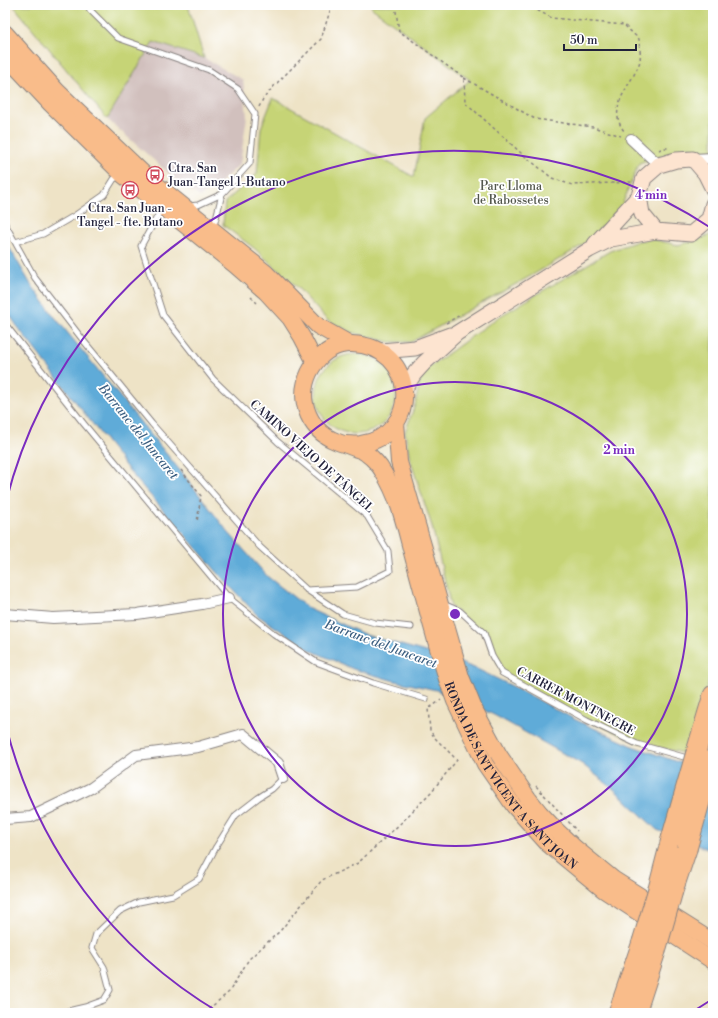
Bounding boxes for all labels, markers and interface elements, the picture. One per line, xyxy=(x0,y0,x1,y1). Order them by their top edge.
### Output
scale bar xyxy=(564,26,636,52)
text: 50 m xyxy=(570,33,598,48)
place label: Ctra. San Juan-Tangel 1-Butano xyxy=(167,161,286,190)
bus stop icon: Ctra. San Juan-Tangel 1-Butano xyxy=(145,165,165,185)
park label: Parc Lloma de Rabossetes xyxy=(473,179,549,208)
bus stop icon: Ctra. San Juan - Tangel - fte. Butano xyxy=(120,180,140,200)
text: 4 min xyxy=(635,188,668,203)
place label: Ctra. San Juan - Tangel - fte. Butano xyxy=(77,201,183,230)
water label: Barranc del Juncaret xyxy=(94,380,182,483)
street label: CAMINO VIEJO DE TÁNGEL xyxy=(247,395,378,516)
text: 2 min xyxy=(603,443,635,458)
centre of rings xyxy=(448,607,462,621)
water label: Barranc del Juncaret xyxy=(321,616,440,672)
street label: CARRER MONTNEGRE xyxy=(514,664,638,739)
street label: RONDA DE SANT VICENT A SANT JOAN xyxy=(441,680,580,873)

